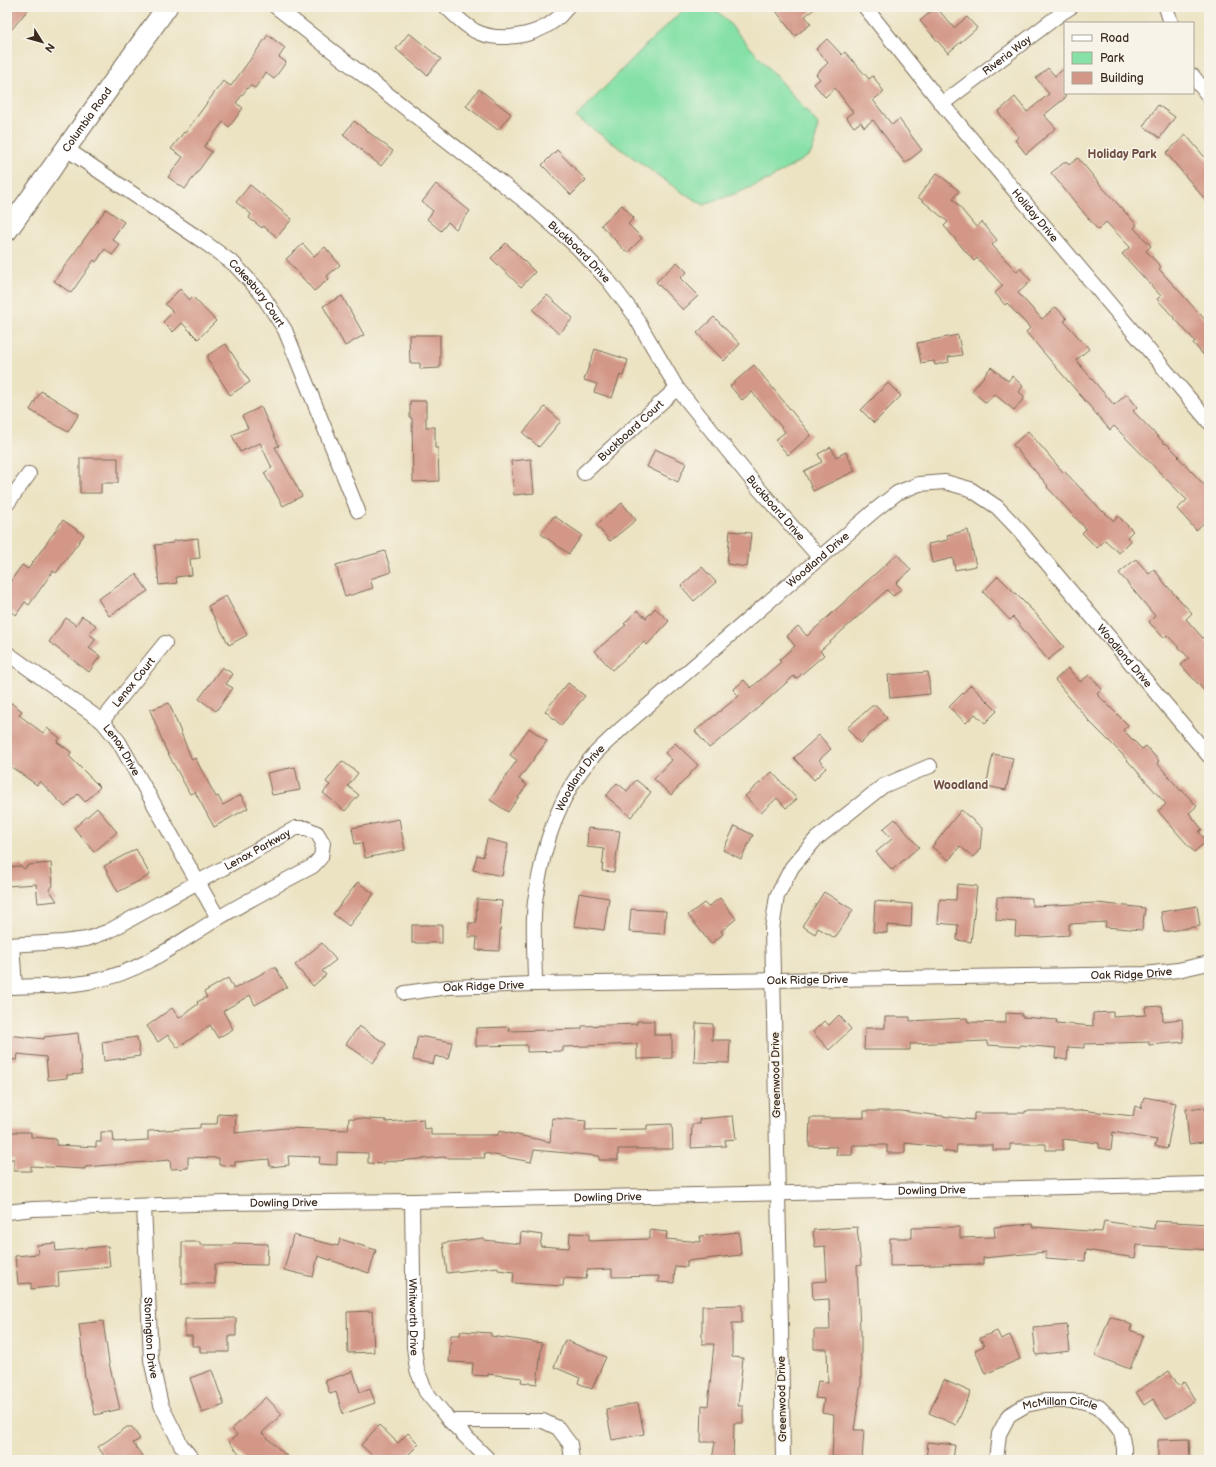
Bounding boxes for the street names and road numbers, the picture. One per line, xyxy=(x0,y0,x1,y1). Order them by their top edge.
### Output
street label: Riveria Way xyxy=(980,32,1033,78)
street label: Columbia Road xyxy=(59,85,114,154)
street label: Holiday Drive xyxy=(1009,186,1062,245)
street label: Buckboard Drive xyxy=(546,218,614,285)
street label: Cokesbury Court xyxy=(227,256,288,330)
street label: Buckboard Court xyxy=(595,397,666,464)
street label: Buckboard Drive xyxy=(744,472,808,543)
street label: Woodland Drive xyxy=(784,529,852,590)
street label: Woodland Drive xyxy=(1095,622,1155,690)
street label: Lenox Court xyxy=(109,654,158,710)
street label: Lenox Drive xyxy=(101,721,143,778)
street label: Woodland Drive xyxy=(553,741,607,813)
street label: Lenox Parkway xyxy=(222,826,293,873)
street label: Oak Ridge Drive xyxy=(1091,964,1173,981)
street label: Oak Ridge Drive xyxy=(767,972,849,987)
street label: Oak Ridge Drive xyxy=(442,978,525,994)
street label: Greenwood Drive xyxy=(769,1031,783,1118)
street label: Dowling Drive xyxy=(897,1183,966,1197)
street label: Dowling Drive xyxy=(574,1190,642,1204)
street label: Dowling Drive xyxy=(250,1196,318,1209)
street label: Whitworth Drive xyxy=(407,1278,422,1357)
street label: Stonington Drive xyxy=(142,1297,162,1380)
street label: Greenwood Drive xyxy=(775,1355,789,1442)
street label: McMillan Circle xyxy=(1021,1394,1100,1413)

